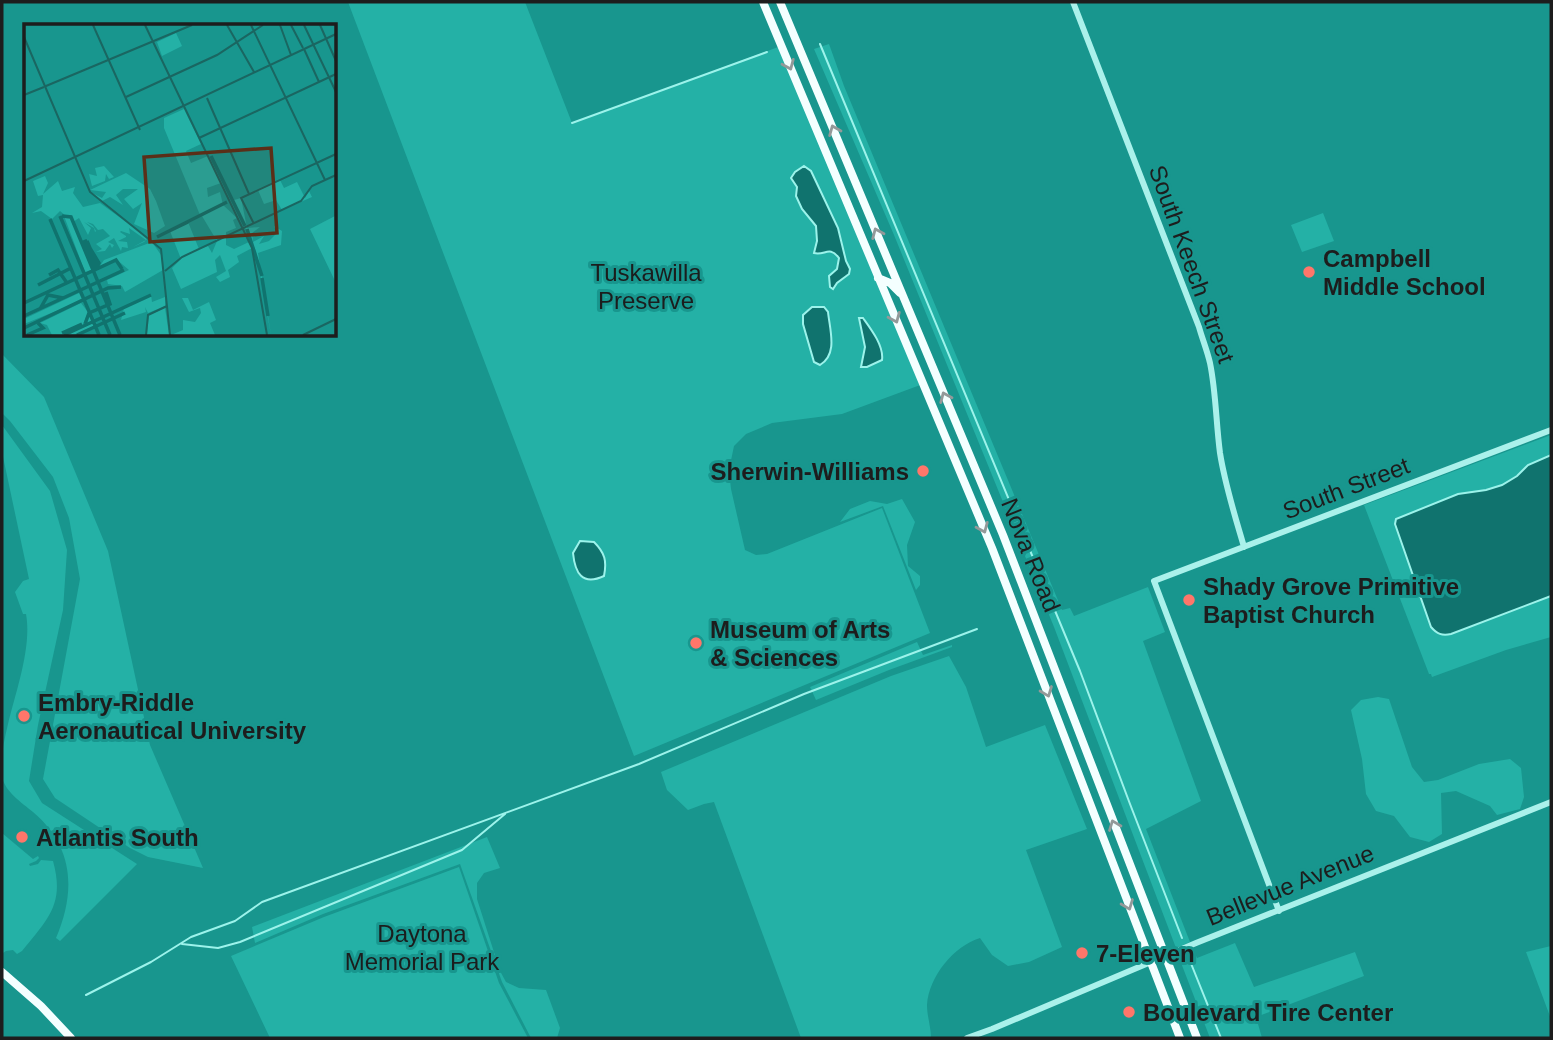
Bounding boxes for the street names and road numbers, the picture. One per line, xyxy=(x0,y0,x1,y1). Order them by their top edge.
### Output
street label: South Keech Street xyxy=(1144,162,1240,367)
street label: South Street xyxy=(1279,451,1413,525)
street label: Nova Road xyxy=(996,494,1066,616)
street label: Bellevue Avenue xyxy=(1202,839,1378,931)

